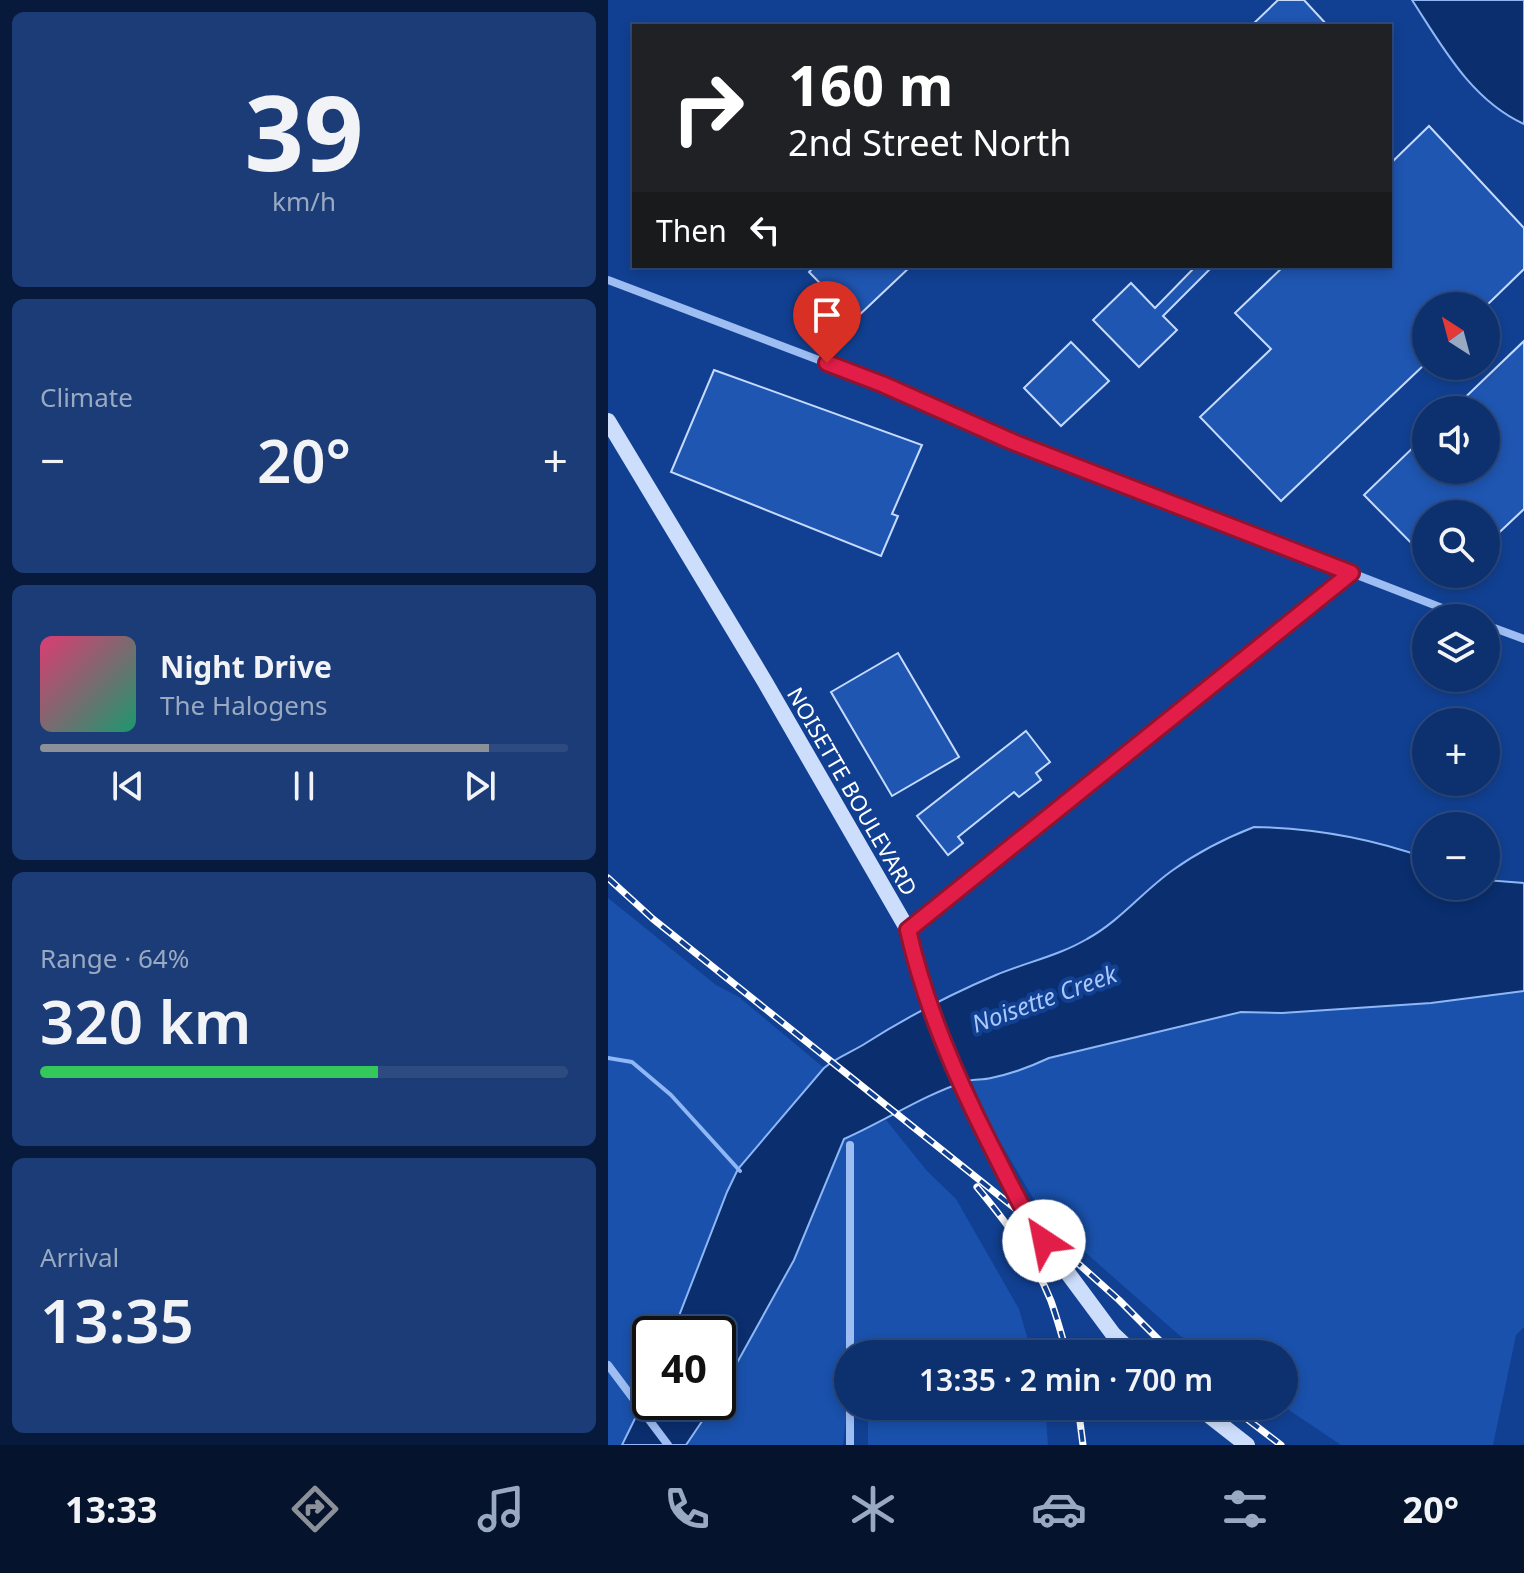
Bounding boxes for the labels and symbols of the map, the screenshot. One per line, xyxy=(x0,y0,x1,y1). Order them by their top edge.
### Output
pin xyxy=(793,281,861,363)
north arrow xyxy=(1412,292,1500,380)
street label: NOISETTE BOULEVARD xyxy=(781,681,925,901)
water label: Noisette Creek xyxy=(967,956,1122,1040)
position arrow xyxy=(1002,1199,1086,1283)
speed limit sign: 40 xyxy=(632,1316,736,1420)

